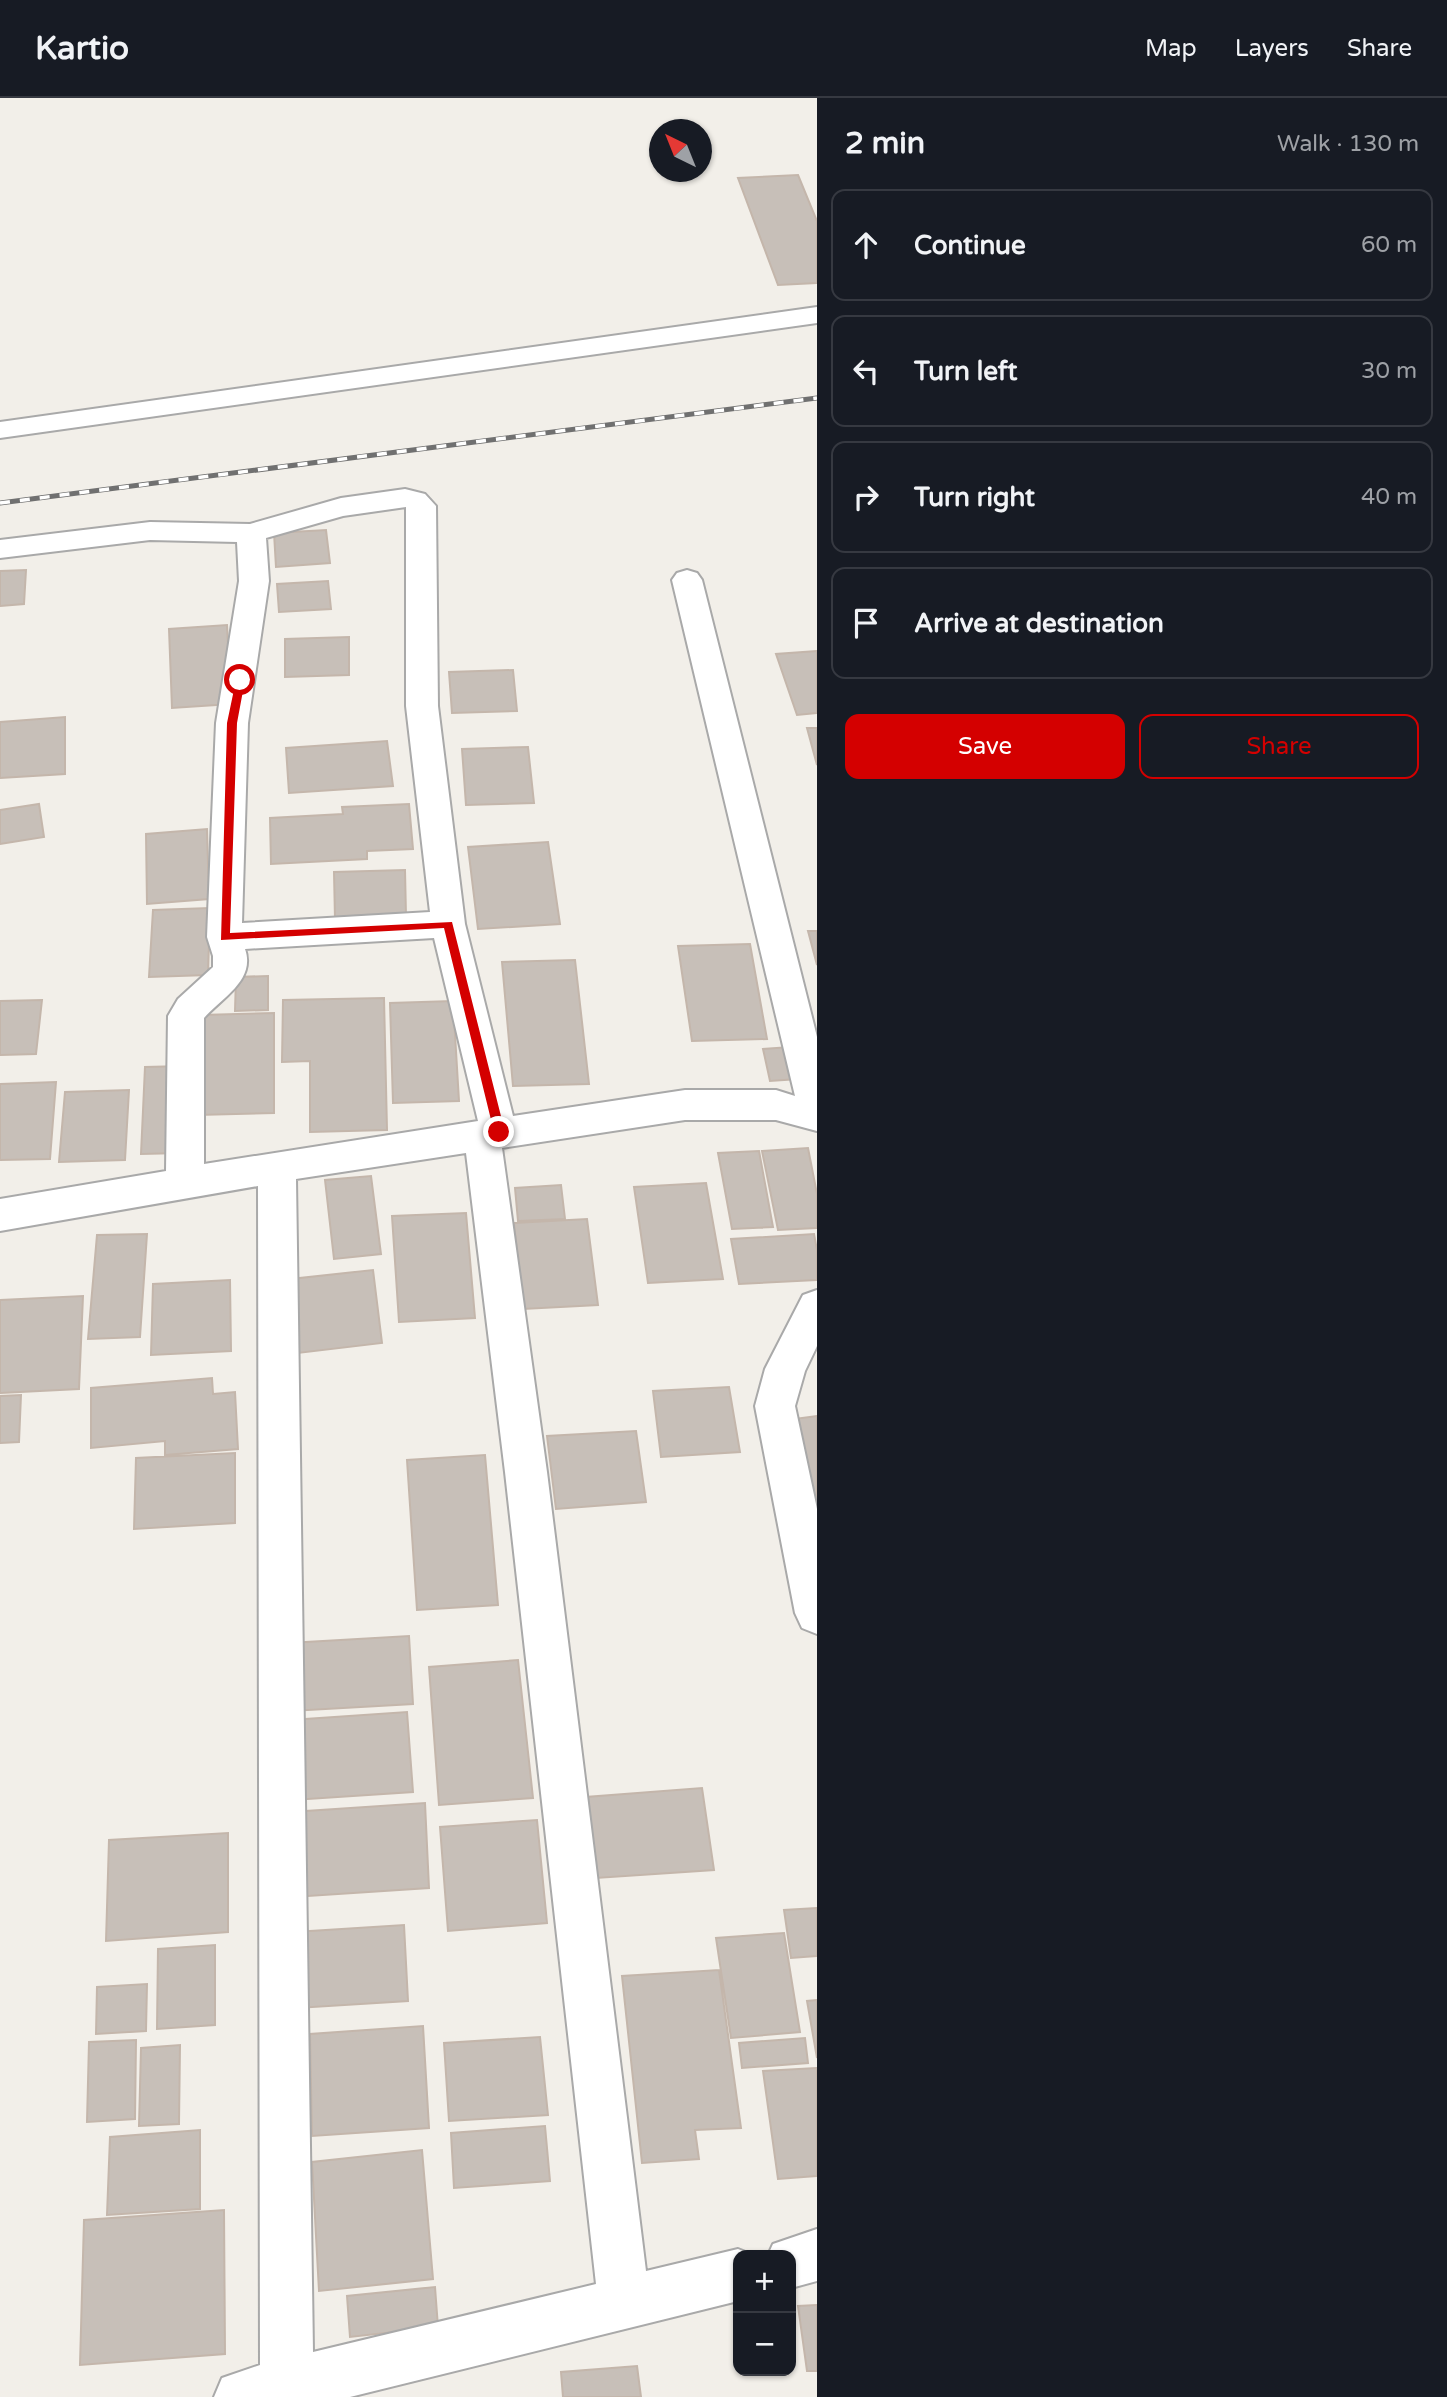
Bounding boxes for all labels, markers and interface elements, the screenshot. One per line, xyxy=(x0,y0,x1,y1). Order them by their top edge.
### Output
text: Kartio xyxy=(35,29,129,68)
text: Map xyxy=(1145,34,1197,63)
text: Layers xyxy=(1235,34,1309,63)
text: Share xyxy=(1347,34,1412,63)
north arrow xyxy=(649,119,712,182)
text: 2 min xyxy=(845,125,925,162)
text: Walk · 130 m xyxy=(1277,130,1419,158)
icon: ahead xyxy=(847,226,885,264)
text: Continue xyxy=(914,230,1026,261)
text: 60 m xyxy=(1361,231,1417,259)
icon: left xyxy=(847,352,885,390)
text: Turn left xyxy=(914,356,1017,387)
text: 30 m xyxy=(1361,357,1417,385)
icon: right xyxy=(847,478,885,516)
text: Turn right xyxy=(914,482,1035,513)
text: 40 m xyxy=(1361,483,1417,511)
icon: arrive xyxy=(847,604,885,642)
text: Arrive at destination xyxy=(914,608,1164,639)
route start xyxy=(224,664,255,695)
button: Save xyxy=(845,714,1125,779)
button: Share xyxy=(1139,714,1419,779)
route end xyxy=(483,1116,514,1147)
map controls xyxy=(733,2250,796,2376)
button: + xyxy=(733,2250,796,2313)
button: − xyxy=(733,2313,796,2376)

